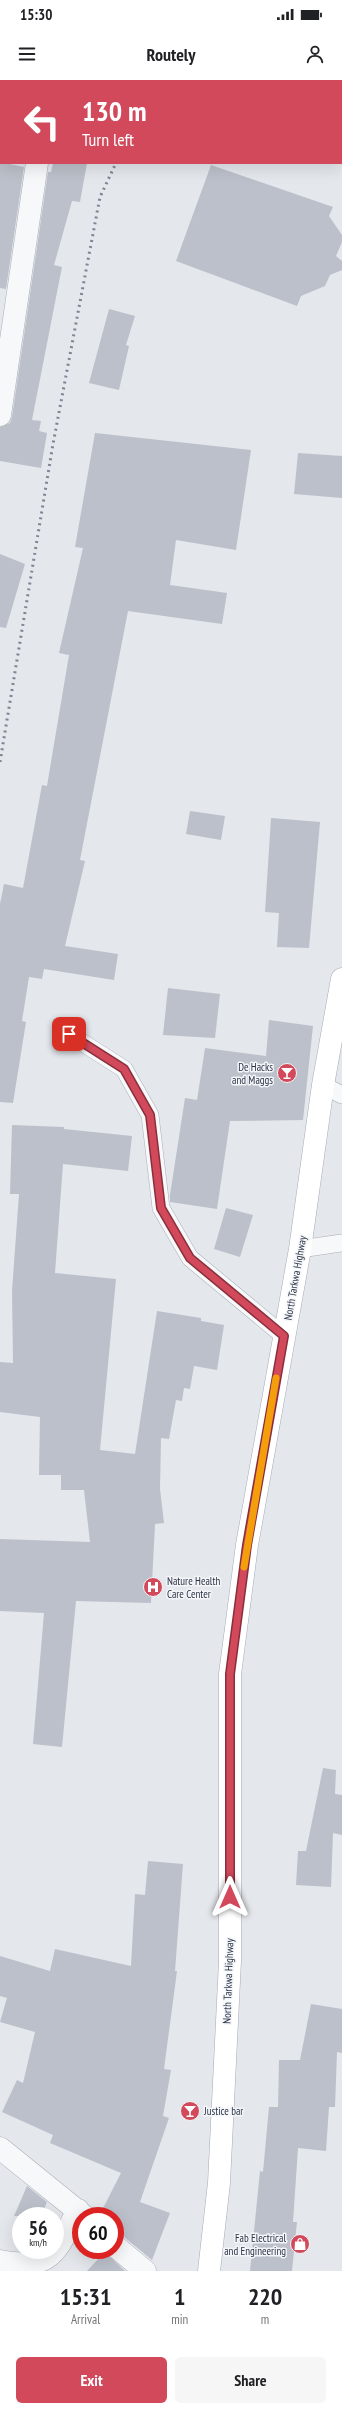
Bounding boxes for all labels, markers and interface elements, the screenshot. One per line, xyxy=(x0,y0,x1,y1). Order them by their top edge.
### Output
text: 15:30 xyxy=(20,5,52,24)
icon: menu xyxy=(16,43,38,65)
text: Routely xyxy=(147,43,195,66)
icon: person xyxy=(304,43,326,65)
text: 130 m xyxy=(82,92,146,129)
icon: left xyxy=(16,96,68,148)
text: Turn left xyxy=(82,128,134,151)
pin xyxy=(52,1017,86,1051)
icon: arrive xyxy=(58,1023,80,1045)
place label: De Hacks and Maggs xyxy=(232,1060,273,1087)
bar icon: De Hacks and Maggs xyxy=(276,1062,298,1084)
street label: North Tarkwa Highway xyxy=(281,1234,309,1321)
place label: Nature Health Care Center xyxy=(167,1574,220,1601)
hospital icon: Nature Health Care Center xyxy=(142,1576,164,1598)
position arrow xyxy=(209,1876,251,1918)
street label: North Tarkwa Highway xyxy=(220,1937,237,2024)
bar icon: Justice bar xyxy=(179,2100,201,2122)
place label: Justice bar xyxy=(203,2104,243,2118)
speed limit sign: 60 xyxy=(72,2207,124,2259)
text: 56 xyxy=(28,2215,48,2241)
place label: Fab Electrical and Engineering xyxy=(224,2231,286,2258)
shop icon: Fab Electrical and Engineering xyxy=(289,2233,311,2255)
text: km/h xyxy=(29,2236,47,2249)
text: 15:31 xyxy=(60,2281,112,2312)
text: 1 xyxy=(174,2281,185,2312)
text: 220 xyxy=(248,2281,282,2312)
text: Arrival xyxy=(71,2311,100,2328)
text: min xyxy=(171,2311,188,2328)
text: m xyxy=(261,2311,269,2328)
button: Exit xyxy=(16,2357,167,2403)
button: Share xyxy=(175,2357,326,2403)

